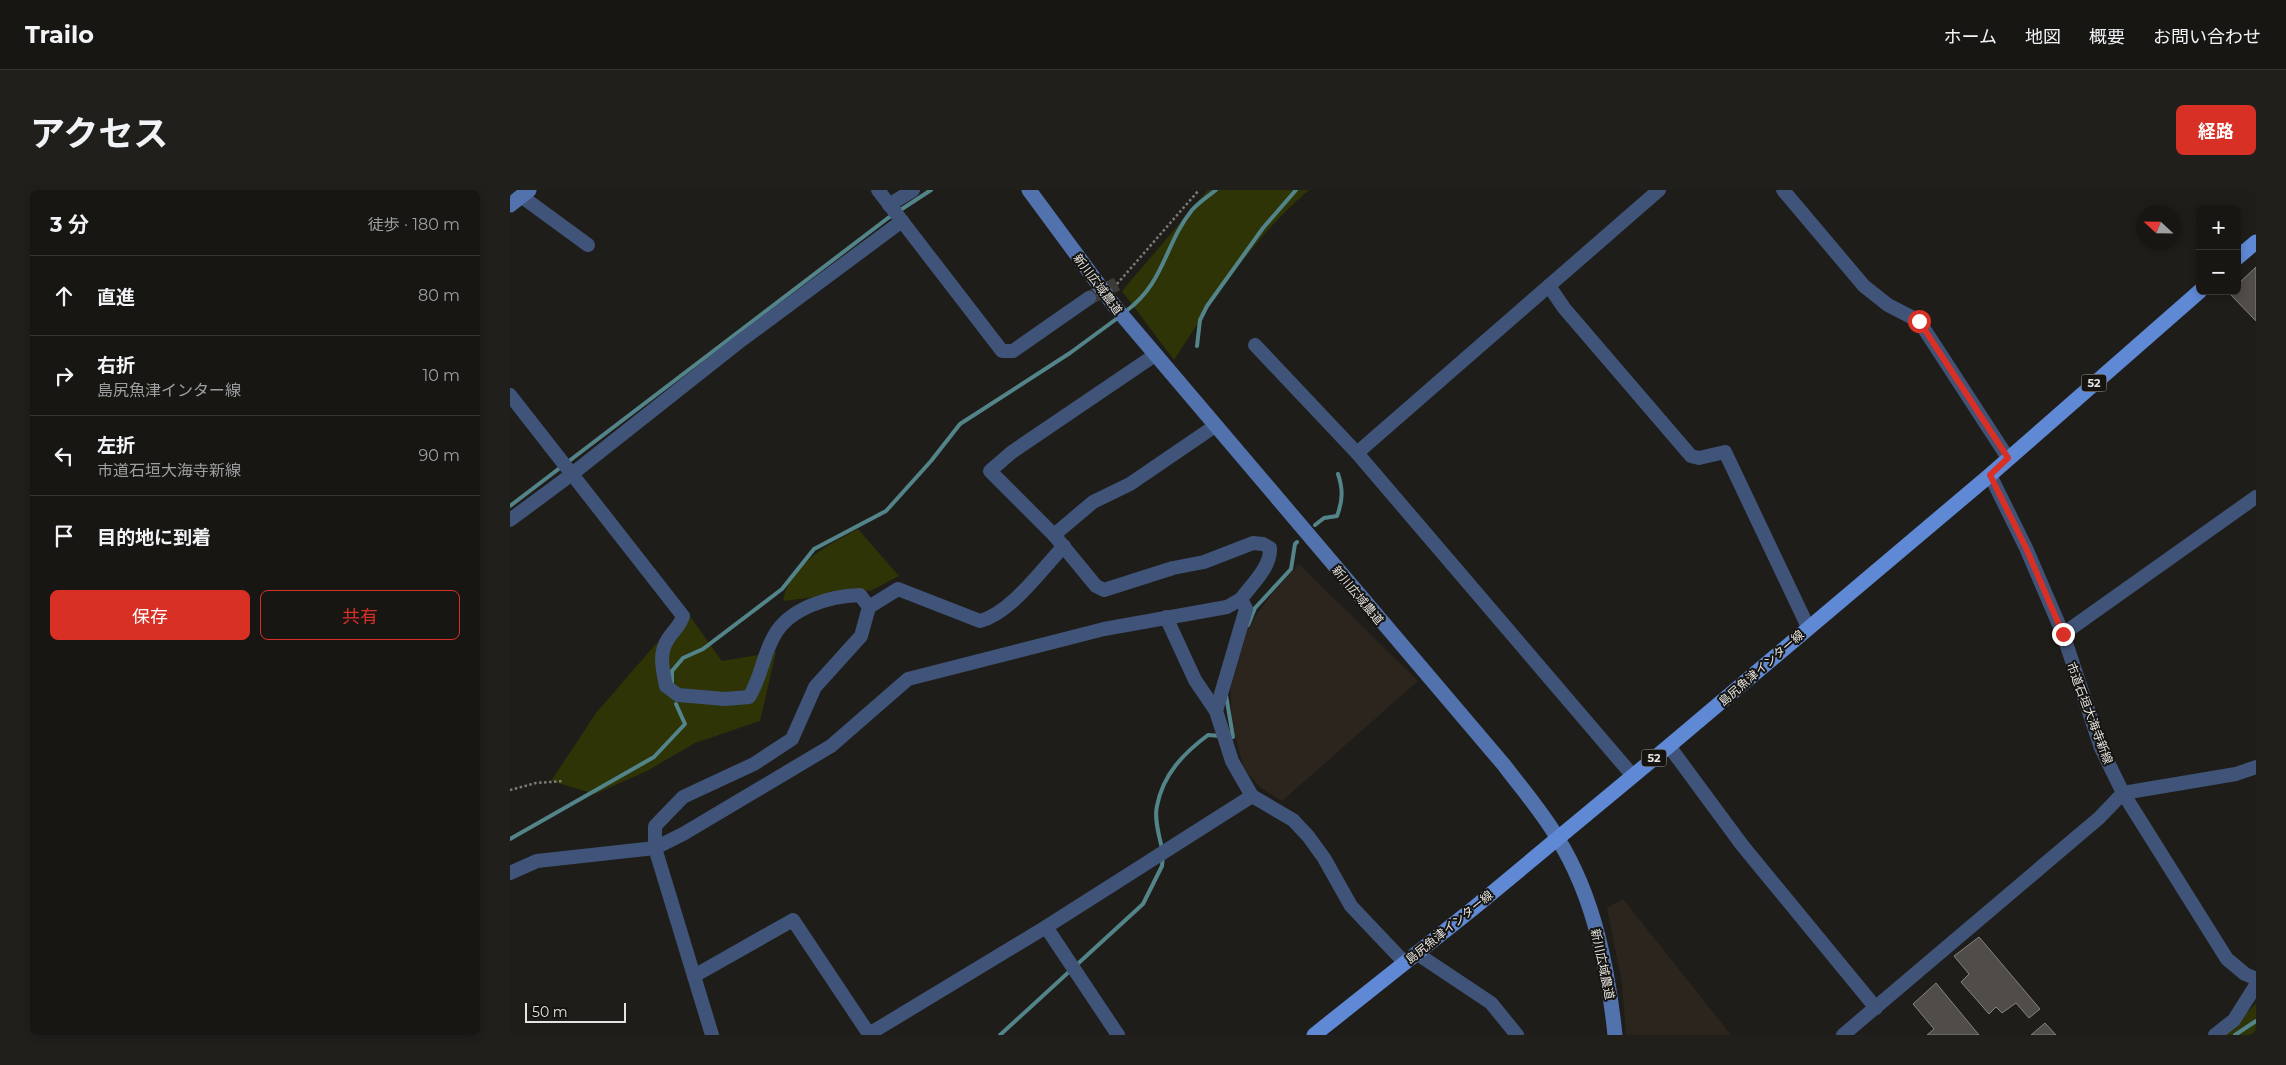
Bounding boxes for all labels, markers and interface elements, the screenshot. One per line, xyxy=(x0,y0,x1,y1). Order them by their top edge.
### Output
text: Trailo xyxy=(25,20,94,49)
text: ホーム xyxy=(1944,26,1997,48)
text: 地図 xyxy=(2025,26,2061,48)
text: 概要 xyxy=(2089,26,2125,48)
text: お問い合わせ xyxy=(2153,26,2261,48)
button: 経路 xyxy=(2176,105,2256,155)
text: アクセス xyxy=(30,112,168,155)
north arrow xyxy=(2136,205,2181,250)
map controls xyxy=(2196,205,2241,295)
button: + xyxy=(2196,205,2241,250)
text: 3 分 xyxy=(50,212,89,237)
text: 徒歩 · 180 m xyxy=(368,215,460,234)
button: − xyxy=(2196,250,2241,295)
street label: 新川広域農道 xyxy=(1070,251,1126,317)
icon: ahead xyxy=(50,282,78,310)
text: 直進 xyxy=(97,286,135,309)
text: 80 m xyxy=(418,286,460,305)
route start xyxy=(1908,310,1931,333)
text: 右折 xyxy=(97,354,135,377)
icon: right xyxy=(50,362,78,390)
text: 10 m xyxy=(422,366,460,385)
road number: 52 xyxy=(2082,374,2106,392)
text: 島尻魚津インター線 xyxy=(97,381,241,400)
text: 左折 xyxy=(97,434,135,457)
icon: left xyxy=(50,442,78,470)
text: 90 m xyxy=(418,446,460,465)
text: 市道石垣大海寺新線 xyxy=(97,461,241,480)
icon: arrive xyxy=(50,522,78,550)
text: 目的地に到着 xyxy=(97,526,211,549)
street label: 新川広域農道 xyxy=(1329,563,1387,627)
button: 保存 xyxy=(50,590,250,640)
button: 共有 xyxy=(260,590,460,640)
route end xyxy=(2052,623,2075,646)
street label: 島尻魚津インター線 xyxy=(1715,627,1807,709)
street label: 市道石垣大海寺新線 xyxy=(2064,660,2116,766)
road number: 52 xyxy=(1642,750,1666,766)
street label: 島尻魚津インター線 xyxy=(1402,887,1496,967)
street label: 新川広域農道 xyxy=(1588,927,1618,1001)
scale bar xyxy=(525,1000,626,1023)
text: 50 m xyxy=(532,1003,568,1021)

